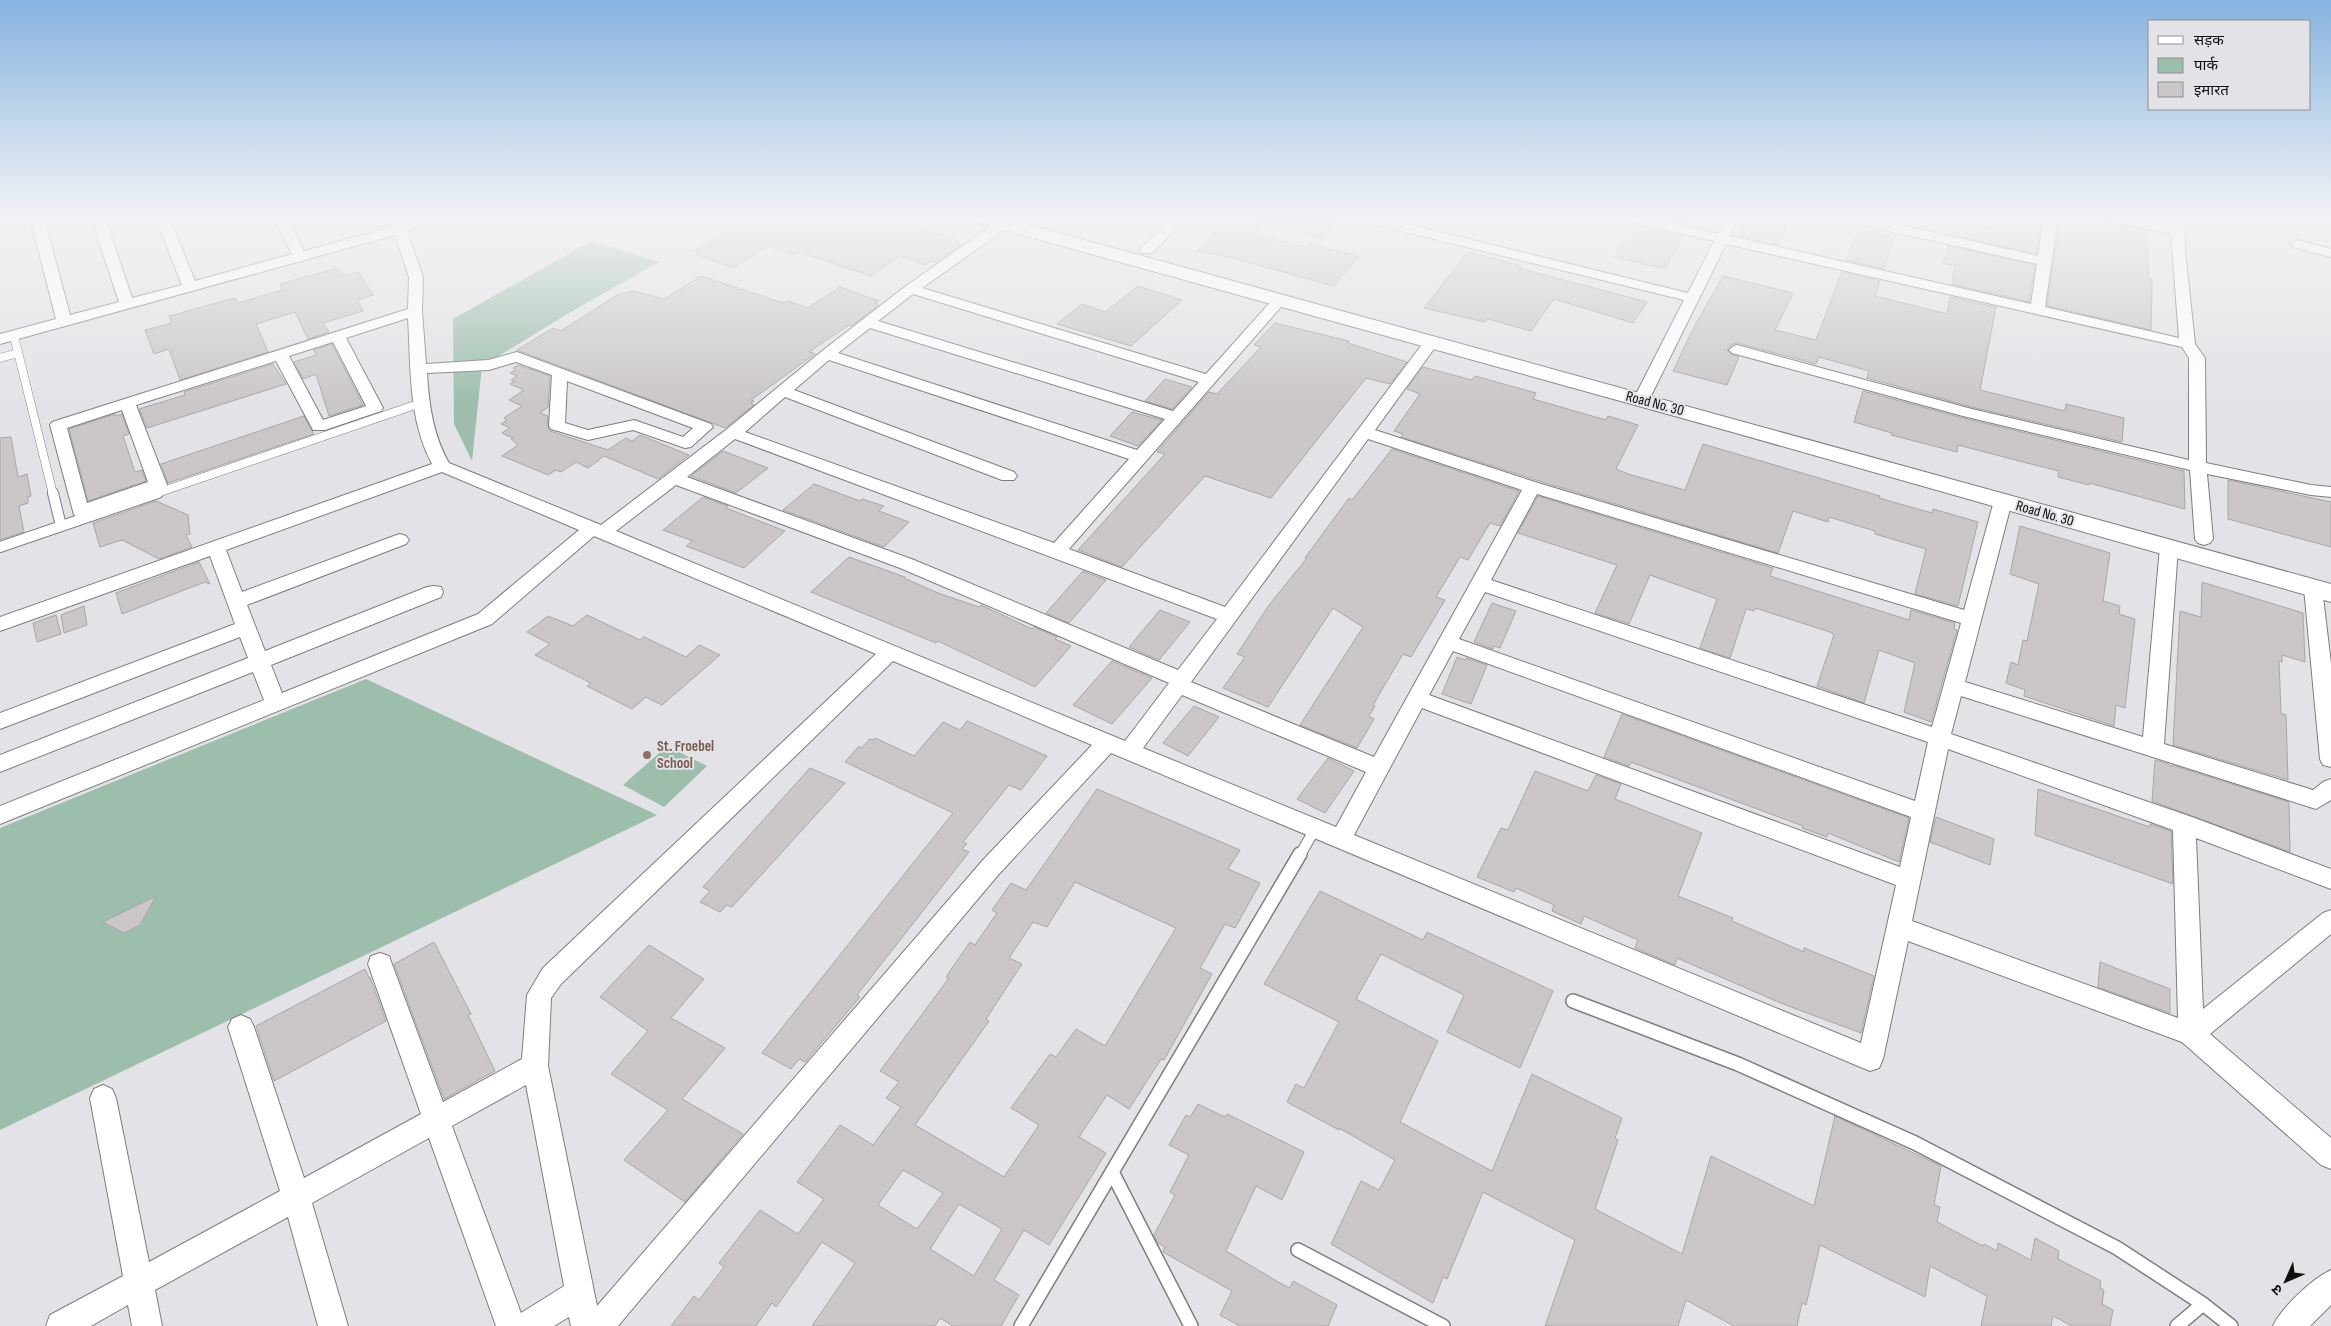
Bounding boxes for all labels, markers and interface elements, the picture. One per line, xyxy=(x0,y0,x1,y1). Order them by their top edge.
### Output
legend xyxy=(2148,20,2311,110)
text: सड़क xyxy=(2194,31,2224,50)
text: पार्क xyxy=(2194,56,2218,75)
text: इमारत xyxy=(2194,81,2229,100)
street label: Road No. 30 xyxy=(1624,387,1686,420)
street label: Road No. 30 xyxy=(2014,496,2076,531)
place label: St. Froebel School xyxy=(657,737,714,773)
marker: St. Froebel School xyxy=(641,749,653,761)
north arrow xyxy=(2261,1256,2311,1306)
text: उ xyxy=(2268,1280,2286,1299)

